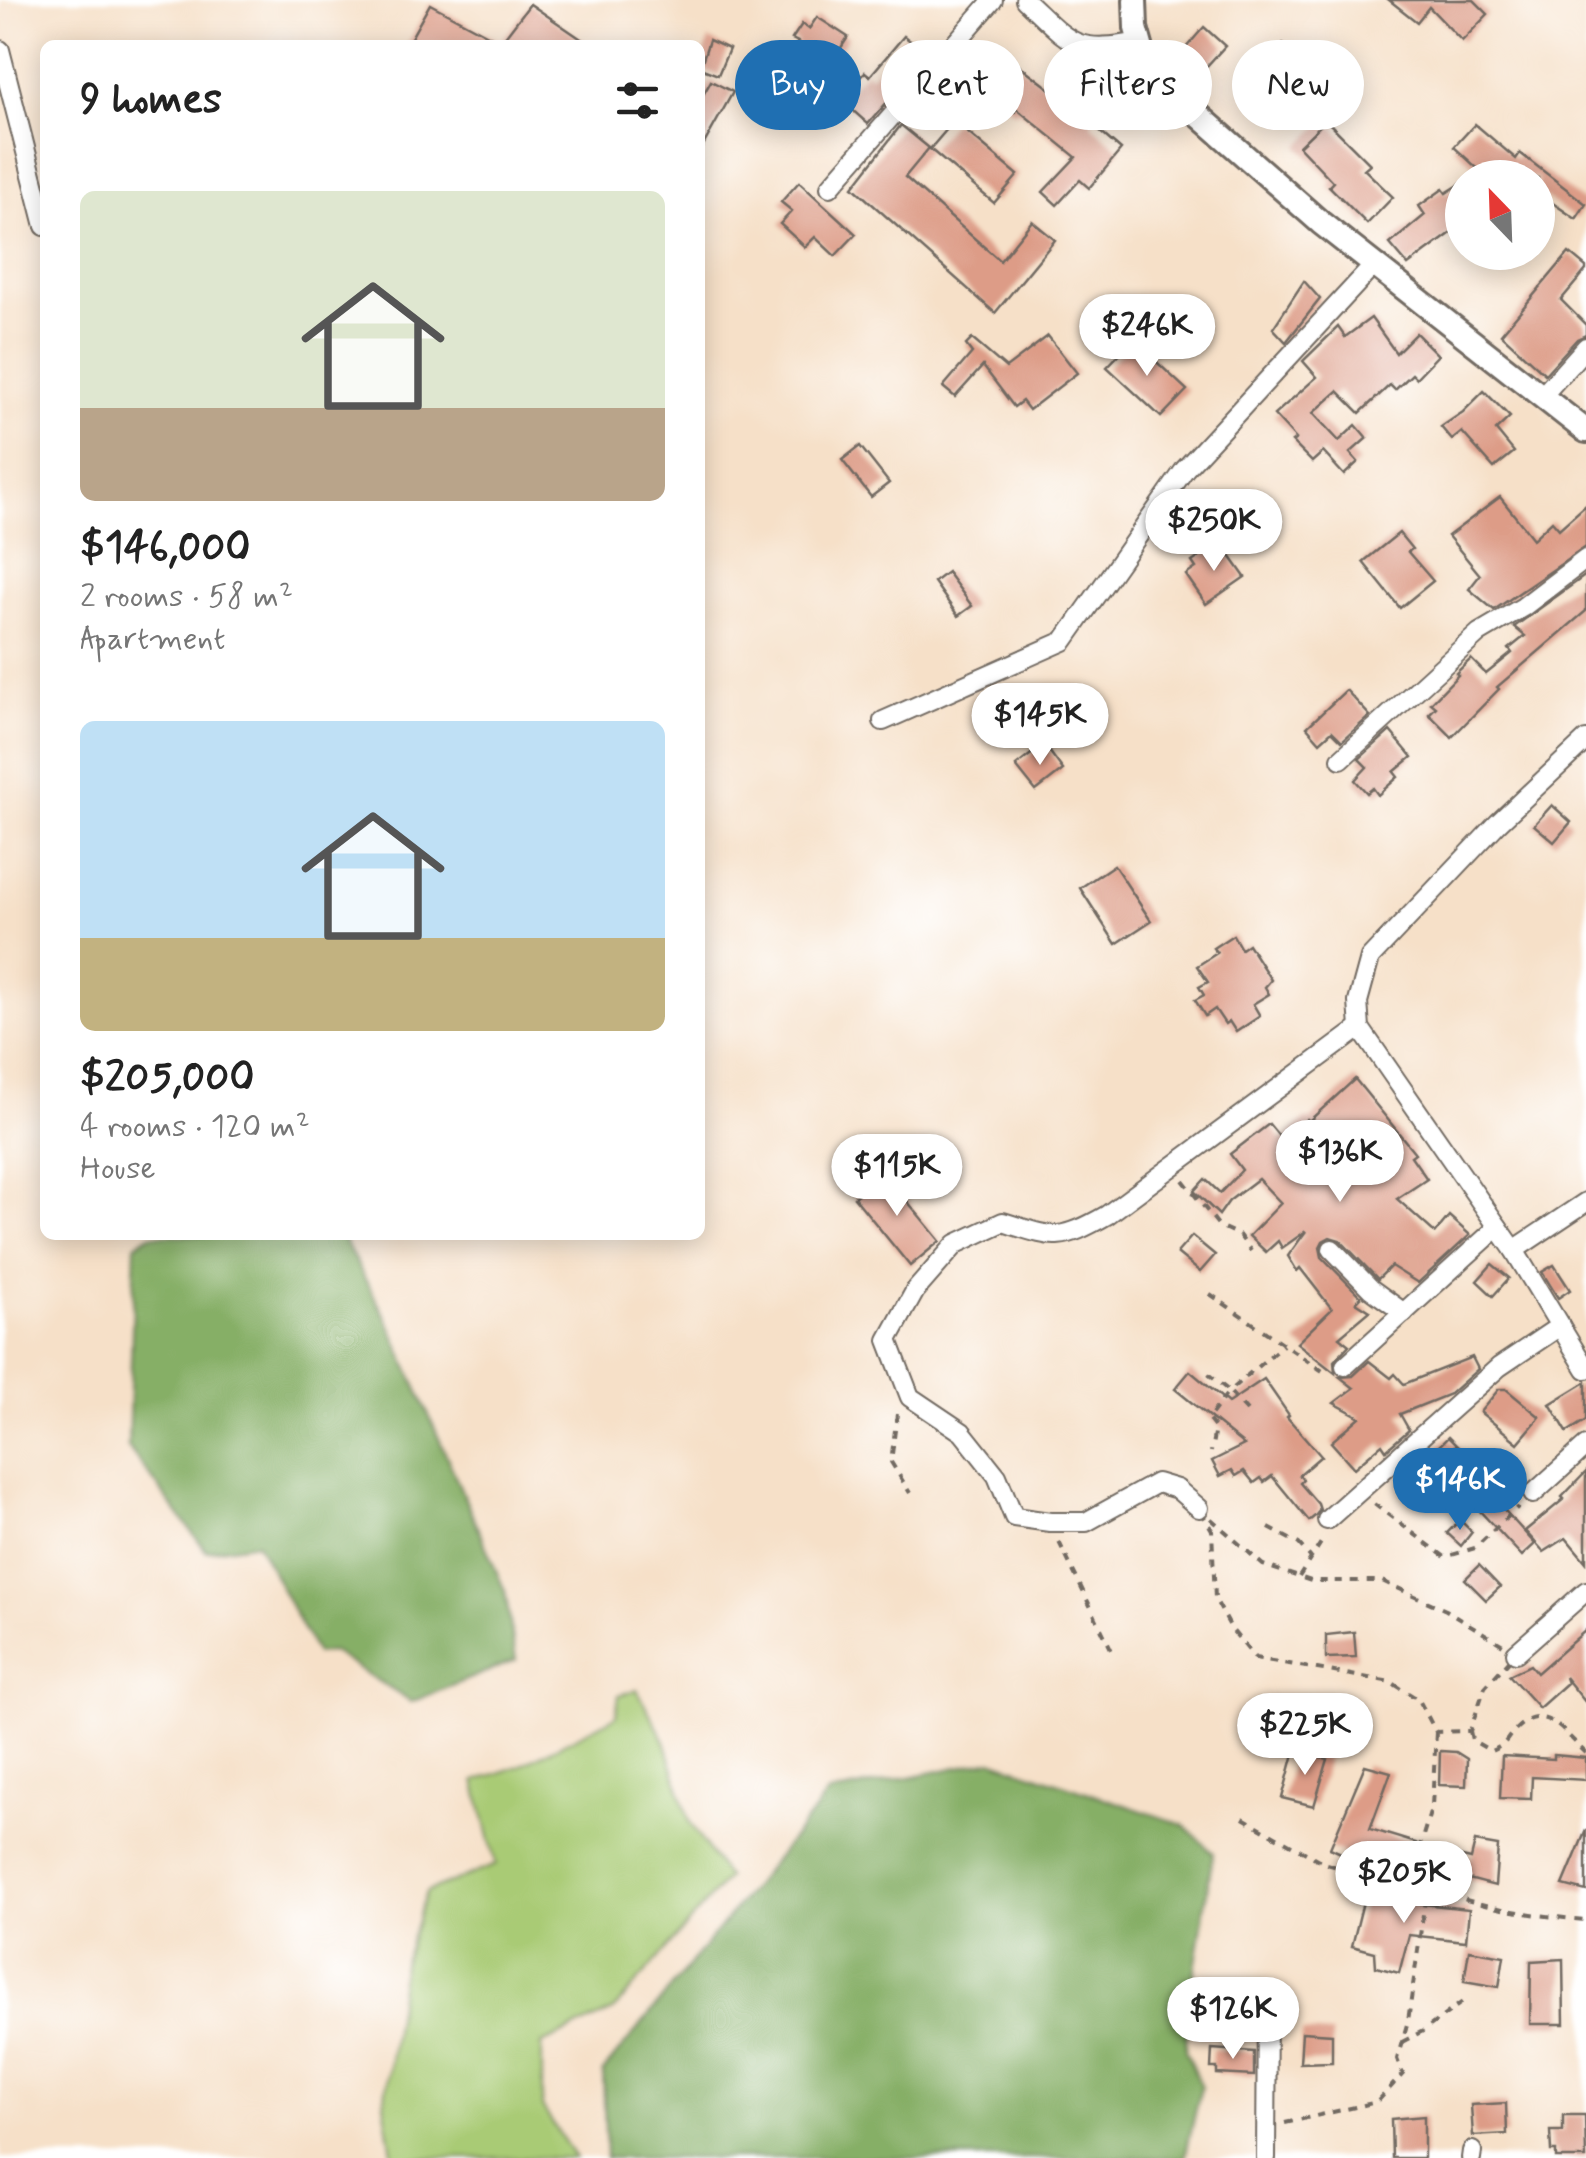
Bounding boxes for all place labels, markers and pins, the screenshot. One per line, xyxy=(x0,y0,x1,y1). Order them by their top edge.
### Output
pin: $246K xyxy=(1077,294,1217,379)
pin: $250K xyxy=(1144,489,1284,574)
pin: $145K xyxy=(970,683,1110,768)
pin: $136K xyxy=(1270,1120,1410,1205)
pin: $115K xyxy=(827,1134,967,1219)
pin: $146K xyxy=(1390,1448,1530,1533)
pin: $225K xyxy=(1235,1693,1375,1778)
pin: $205K xyxy=(1334,1841,1474,1926)
pin: $126K xyxy=(1163,1977,1303,2062)

